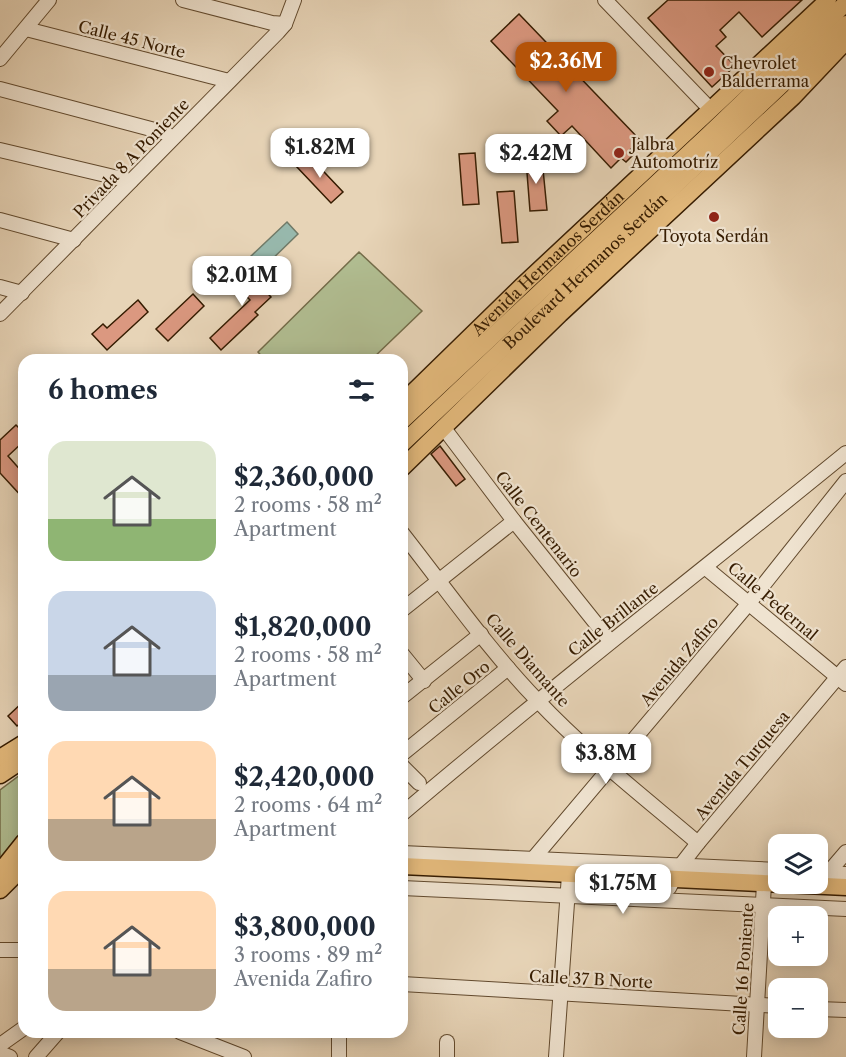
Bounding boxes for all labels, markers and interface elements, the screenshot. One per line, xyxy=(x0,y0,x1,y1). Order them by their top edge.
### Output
street label: Calle 45 Norte xyxy=(76,16,188,62)
pin: $2.36M xyxy=(517,42,615,93)
text: $2.36M xyxy=(529,49,603,73)
place label: Chevrolet Balderrama xyxy=(721,53,810,91)
marker: Chevrolet Balderrama xyxy=(702,65,716,79)
street label: Privada 8 A Poniente xyxy=(69,94,193,222)
pin: $1.82M xyxy=(271,128,369,179)
pin: $2.42M xyxy=(487,134,585,185)
place label: Jalbra Automotríz xyxy=(628,134,718,172)
text: $1.82M xyxy=(284,135,356,159)
text: $2.42M xyxy=(499,141,573,165)
marker: Jalbra Automotríz xyxy=(612,146,626,160)
street label: Avenida Hermanos Serdán xyxy=(467,186,628,340)
street label: Boulevard Hermanos Serdán xyxy=(499,189,671,353)
marker: Toyota Serdán xyxy=(707,210,721,224)
place label: Toyota Serdán xyxy=(659,226,769,246)
pin: $2.01M xyxy=(193,256,291,307)
text: $2.01M xyxy=(206,263,278,287)
text: 6 homes xyxy=(48,374,158,406)
icon: filters xyxy=(345,374,378,407)
text: $2,360,000 xyxy=(234,461,374,493)
icon: home xyxy=(96,465,168,537)
street label: Calle Centenario xyxy=(491,467,587,581)
text: 2 rooms · 58 m² xyxy=(234,493,382,517)
text: Apartment xyxy=(234,517,337,541)
street label: Calle Pedernal xyxy=(724,558,822,645)
street label: Calle Brillante xyxy=(564,578,662,660)
street label: Calle Diamante xyxy=(482,609,574,711)
text: $1,820,000 xyxy=(234,611,372,643)
street label: Avenida Zafiro xyxy=(635,612,722,711)
icon: home xyxy=(96,615,168,687)
text: 2 rooms · 58 m² xyxy=(234,643,382,667)
street label: Calle Oro xyxy=(424,656,494,718)
text: Apartment xyxy=(234,667,337,691)
street label: Avenida Turquesa xyxy=(690,706,794,824)
pin: $3.8M xyxy=(564,734,648,785)
text: $3.8M xyxy=(575,741,637,765)
text: $2,420,000 xyxy=(234,761,375,793)
icon: home xyxy=(96,765,168,837)
text: 2 rooms · 64 m² xyxy=(234,793,383,817)
text: Apartment xyxy=(234,817,337,841)
map controls xyxy=(768,834,828,1038)
button: layers xyxy=(768,834,828,894)
pin: $1.75M xyxy=(574,864,672,915)
text: $1.75M xyxy=(589,871,657,895)
street label: Calle 16 Poniente xyxy=(728,902,758,1036)
button: + xyxy=(768,906,828,966)
text: $3,800,000 xyxy=(234,911,376,943)
icon: home xyxy=(96,915,168,987)
text: 3 rooms · 89 m² xyxy=(234,943,382,967)
street label: Calle 37 B Norte xyxy=(529,966,653,992)
text: Avenida Zafiro xyxy=(234,967,373,991)
button: − xyxy=(768,978,828,1038)

